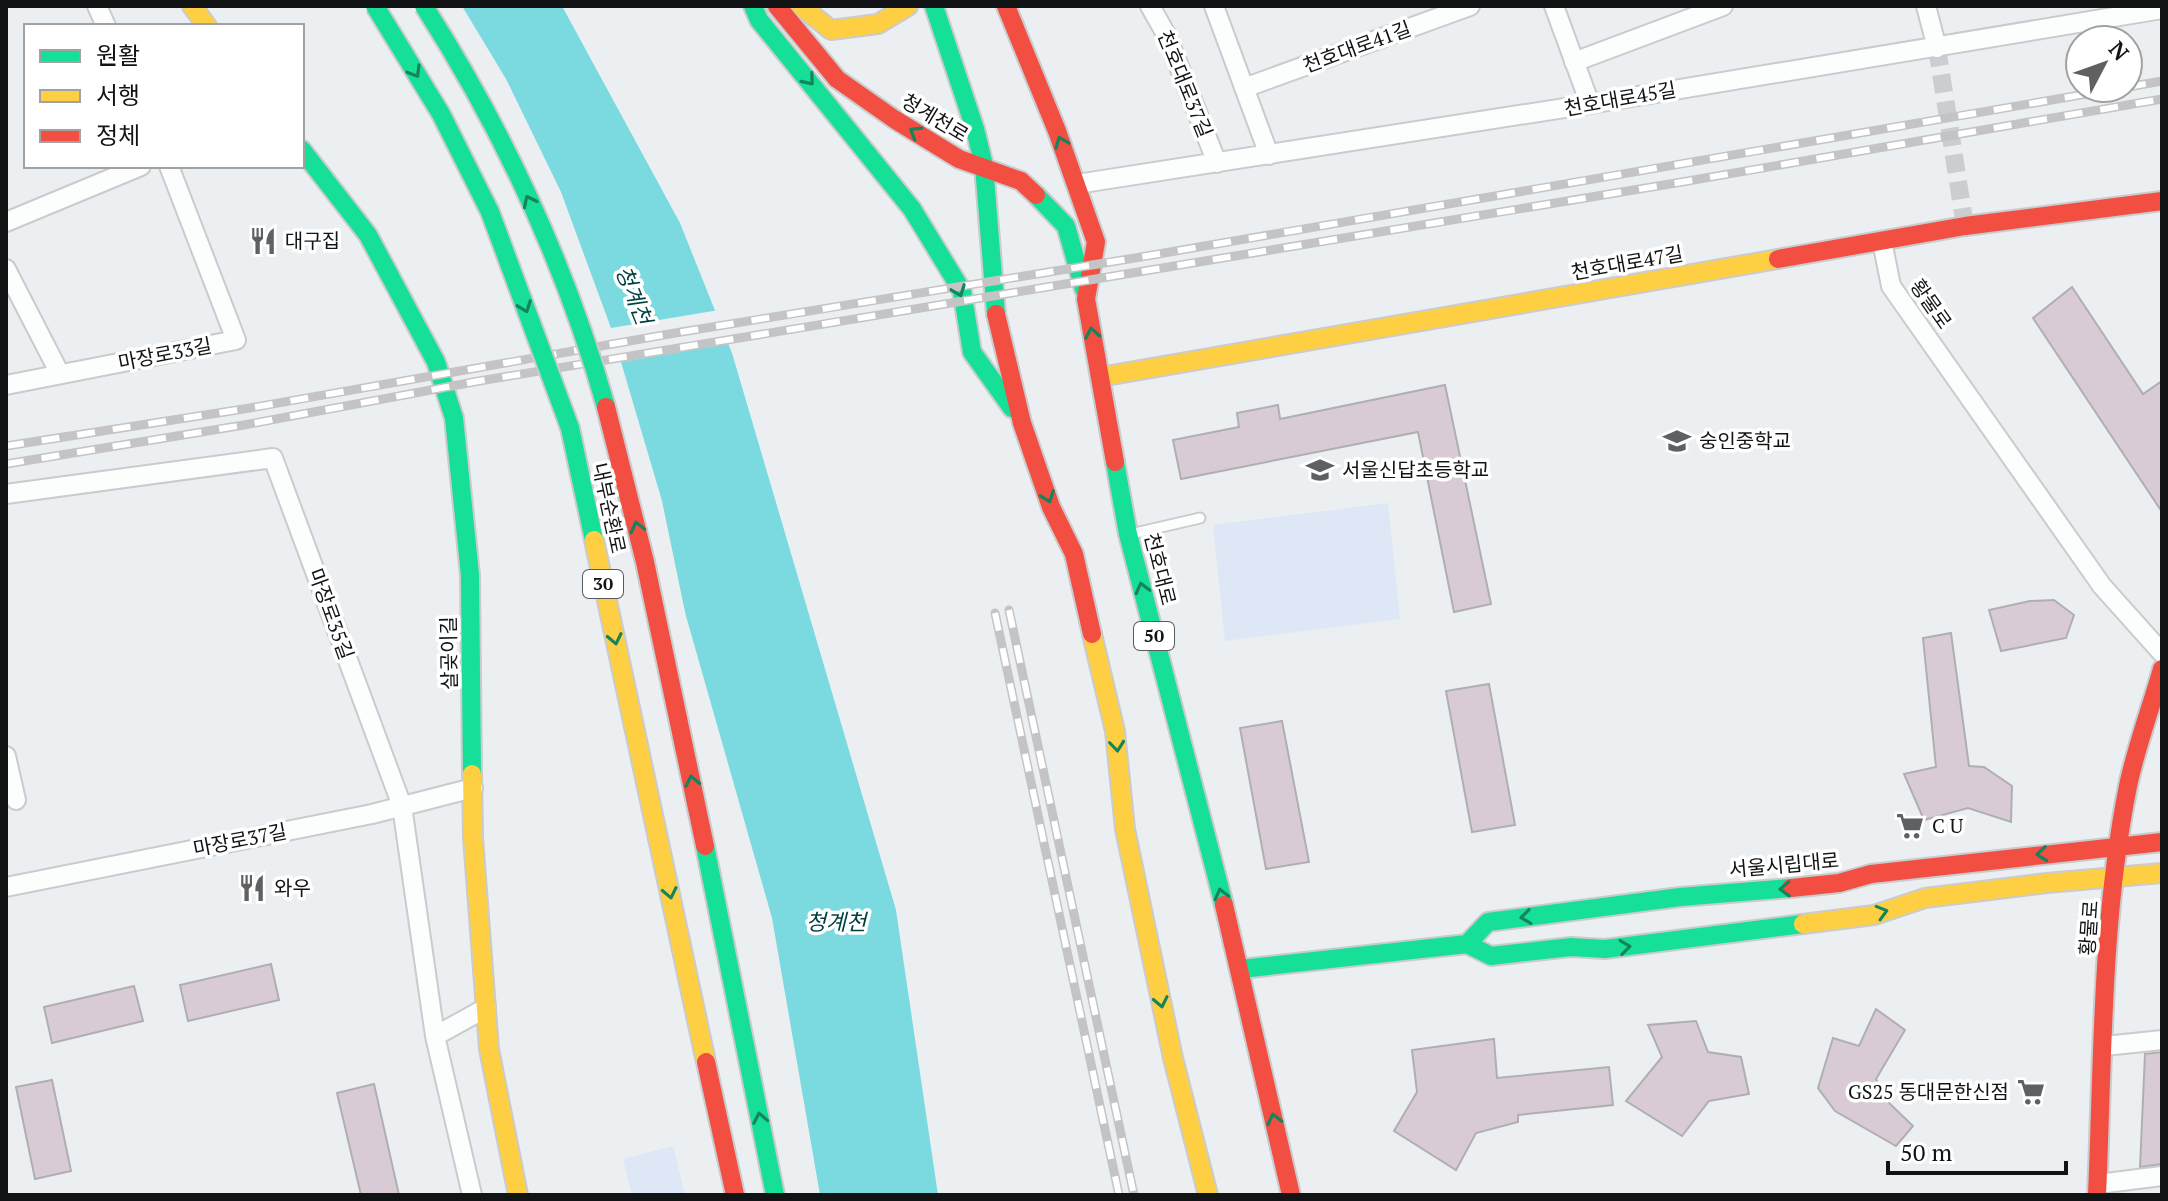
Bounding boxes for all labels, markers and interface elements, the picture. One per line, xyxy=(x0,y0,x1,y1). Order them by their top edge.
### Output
street label: 천호대로41길 xyxy=(1299,14,1415,79)
legend xyxy=(24,24,304,168)
north arrow xyxy=(2064,24,2144,104)
street label: 천호대로37길 xyxy=(1152,26,1219,141)
text: N xyxy=(2103,35,2136,67)
text: 원활 xyxy=(96,39,140,71)
one-way arrow xyxy=(406,63,421,78)
one-way arrow xyxy=(799,71,814,85)
street label: 천호대로45길 xyxy=(1562,75,1678,122)
text: 서행 xyxy=(96,79,140,111)
street label: 청계천로 xyxy=(897,87,974,148)
text: 정체 xyxy=(96,119,140,151)
one-way arrow xyxy=(909,127,924,142)
one-way arrow xyxy=(1054,136,1071,150)
one-way arrow xyxy=(523,195,539,210)
restaurant icon: 대구집 xyxy=(248,226,278,256)
place label: 대구집 xyxy=(285,227,340,254)
street label: 천호대로47길 xyxy=(1569,239,1685,286)
water label: 청계천 xyxy=(610,261,660,331)
street label: 황물로 xyxy=(1905,273,1958,334)
one-way arrow xyxy=(949,283,966,297)
one-way arrow xyxy=(515,300,532,314)
one-way arrow xyxy=(1085,326,1102,339)
street label: 마장로33길 xyxy=(116,331,214,376)
school or university icon: 숭인중학교 xyxy=(1662,426,1692,456)
place label: 숭인중학교 xyxy=(1699,427,1791,454)
school or university icon: 서울신답초등학교 xyxy=(1305,455,1335,485)
place label: 서울신답초등학교 xyxy=(1342,456,1489,483)
street label: 내부순환로 xyxy=(587,460,632,556)
one-way arrow xyxy=(1038,489,1055,503)
one-way arrow xyxy=(629,521,646,534)
street label: 천호대로 xyxy=(1138,530,1182,608)
street label: 마장로35길 xyxy=(303,565,360,663)
road number: 30 xyxy=(583,570,623,598)
one-way arrow xyxy=(1134,581,1151,595)
street label: 살곶이길 xyxy=(434,616,463,690)
road number: 50 xyxy=(1134,622,1174,650)
one-way arrow xyxy=(606,631,623,645)
one-way arrow xyxy=(1108,740,1125,753)
one-way arrow xyxy=(684,775,701,788)
supermarket icon: C U xyxy=(1895,811,1925,841)
place label: C U xyxy=(1932,812,1964,839)
street label: 마장로37길 xyxy=(191,817,289,862)
street label: 서울시립대로 xyxy=(1728,846,1840,883)
one-way arrow xyxy=(2035,846,2048,863)
restaurant icon: 와우 xyxy=(237,873,267,903)
place label: 와우 xyxy=(274,874,311,901)
one-way arrow xyxy=(1778,881,1791,898)
one-way arrow xyxy=(661,886,678,899)
one-way arrow xyxy=(1214,887,1231,901)
street label: 황물로 xyxy=(2073,899,2104,956)
one-way arrow xyxy=(1875,905,1889,921)
water label: 청계천 xyxy=(806,907,869,936)
one-way arrow xyxy=(1520,908,1533,925)
one-way arrow xyxy=(1619,938,1632,955)
one-way arrow xyxy=(1152,995,1169,1008)
supermarket icon: GS25 동대문한신점 xyxy=(2016,1077,2046,1107)
place label: GS25 동대문한신점 xyxy=(1848,1078,2009,1105)
one-way arrow xyxy=(752,1112,769,1125)
one-way arrow xyxy=(1266,1113,1283,1126)
scale bar xyxy=(1888,1125,2066,1175)
text: 50 m xyxy=(1900,1136,1952,1168)

